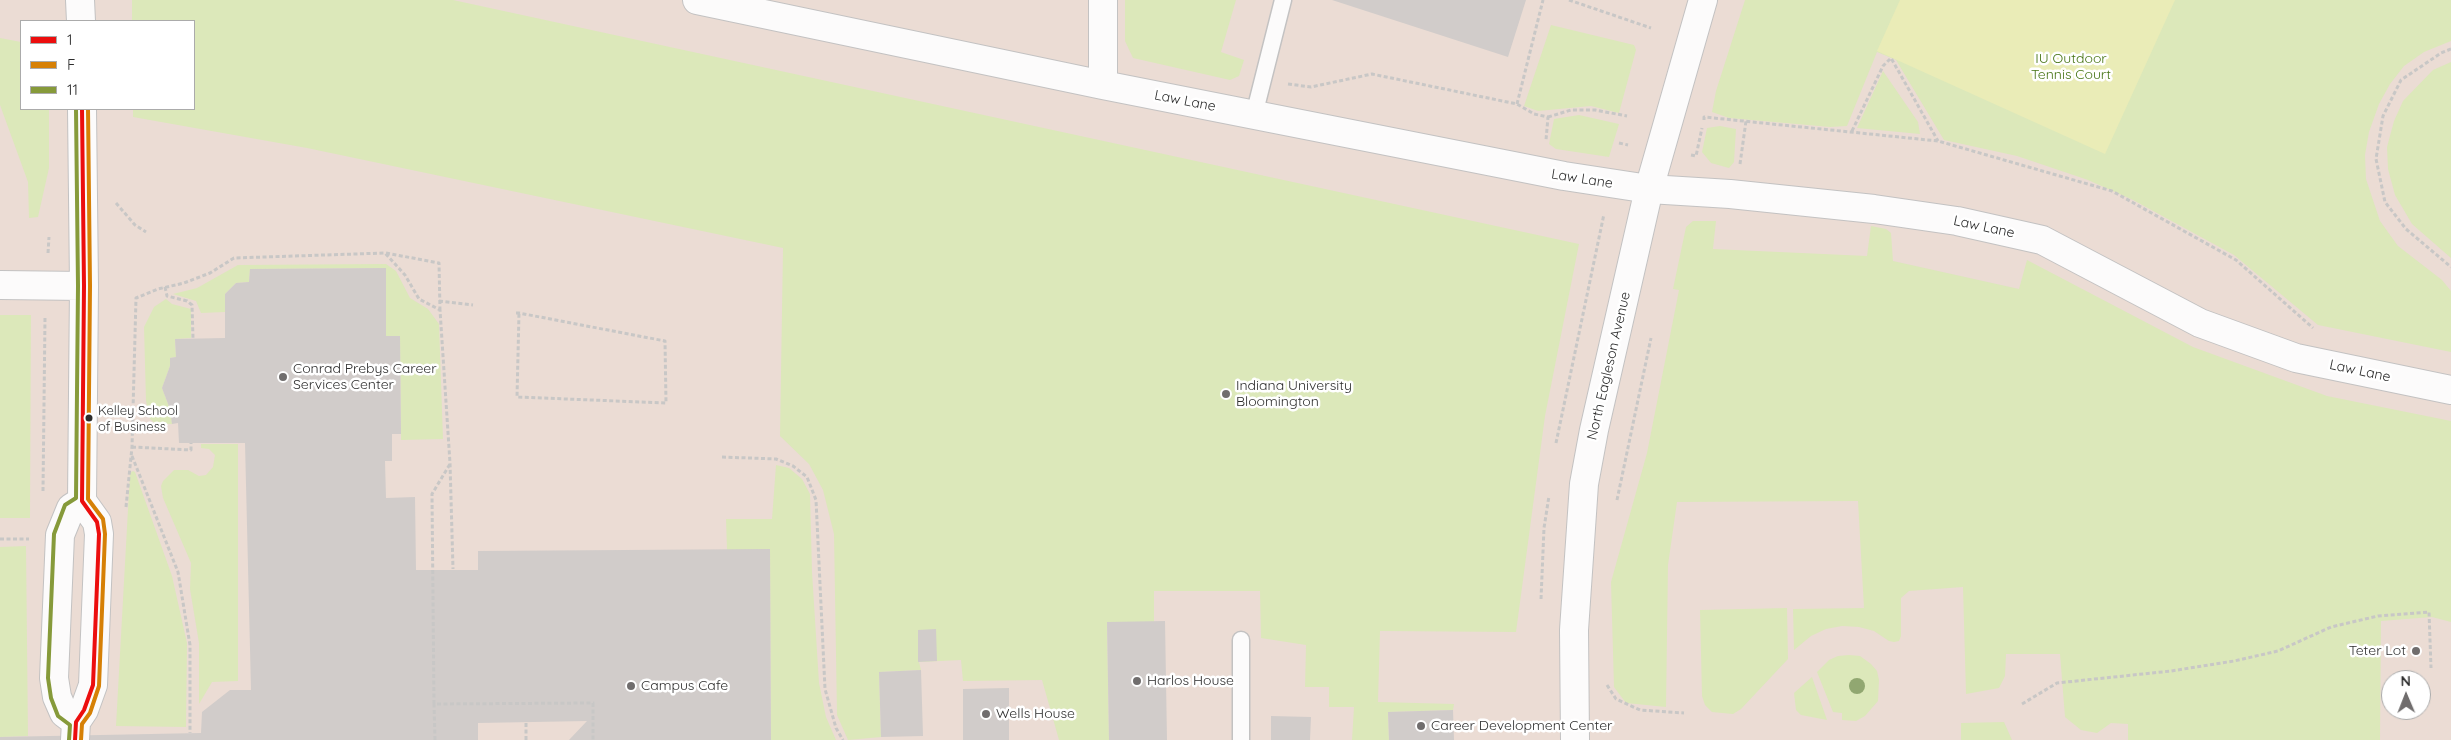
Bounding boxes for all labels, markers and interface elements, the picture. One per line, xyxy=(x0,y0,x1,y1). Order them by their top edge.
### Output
legend xyxy=(20,20,195,110)
text: 1 xyxy=(67,30,73,49)
park label: IU Outdoor Tennis Court xyxy=(2031,51,2111,84)
text: F xyxy=(67,55,76,74)
text: 11 xyxy=(67,80,78,99)
street label: Law Lane xyxy=(1153,87,1217,115)
street label: Law Lane xyxy=(1550,166,1614,192)
street label: Law Lane xyxy=(1952,212,2016,242)
street label: North Eagleson Avenue xyxy=(1584,290,1634,442)
street label: Law Lane xyxy=(2328,356,2392,386)
place label: Conrad Prebys Career Services Center xyxy=(293,361,437,394)
marker: Conrad Prebys Career Services Center xyxy=(277,371,289,383)
place label: Indiana University Bloomington xyxy=(1236,378,1352,411)
marker: Indiana University Bloomington xyxy=(1220,388,1232,400)
place label: Kelley School of Business xyxy=(98,403,178,434)
marker: Kelley School of Business xyxy=(84,413,94,423)
place label: Teter Lot xyxy=(2349,643,2406,659)
marker: Teter Lot xyxy=(2410,645,2422,657)
north arrow xyxy=(2381,670,2431,720)
text: N xyxy=(2400,672,2411,690)
place label: Harlos House xyxy=(1147,673,1234,689)
marker: Harlos House xyxy=(1131,675,1143,687)
place label: Campus Cafe xyxy=(641,678,728,694)
marker: Campus Cafe xyxy=(625,680,637,692)
place label: Wells House xyxy=(996,706,1075,722)
marker: Wells House xyxy=(980,708,992,720)
place label: Career Development Center xyxy=(1431,718,1612,734)
marker: Career Development Center xyxy=(1415,720,1427,732)

